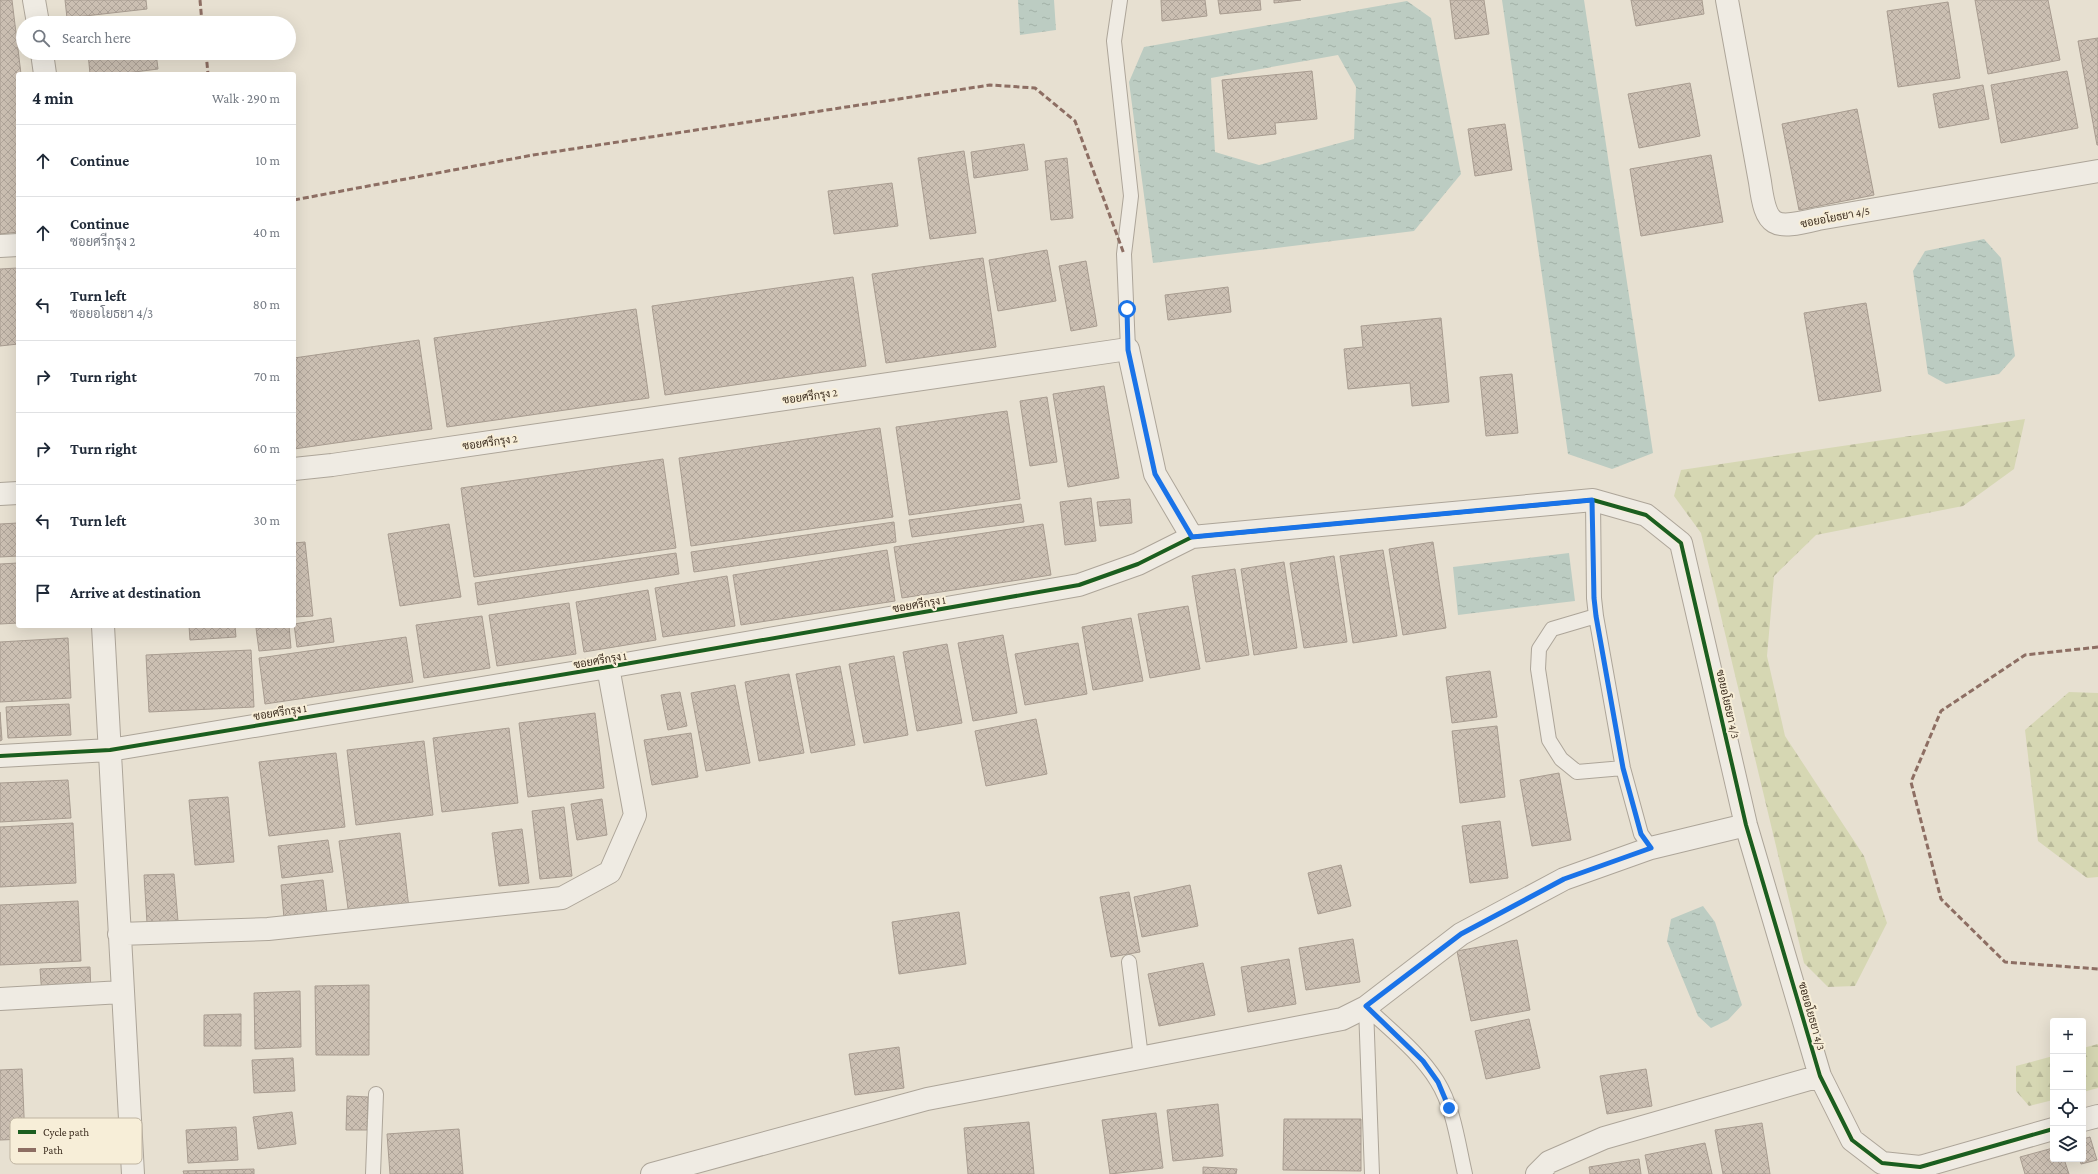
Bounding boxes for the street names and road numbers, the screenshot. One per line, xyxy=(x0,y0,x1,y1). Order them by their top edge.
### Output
street label: ซอยอโยธยา 4/5 xyxy=(1799,202,1871,230)
street label: ซอยศรีกรุง 2 xyxy=(781,384,839,409)
street label: ซอยศรีกรุง 2 xyxy=(461,430,519,455)
street label: ซอยศรีกรุง 1 xyxy=(891,591,947,618)
street label: ซอยศรีกรุง 1 xyxy=(572,647,628,674)
street label: ซอยอโยธยา 4/3 xyxy=(1714,668,1744,740)
street label: ซอยศรีกรุง 1 xyxy=(252,700,308,725)
street label: ซอยอโยธยา 4/3 xyxy=(1797,980,1829,1052)

